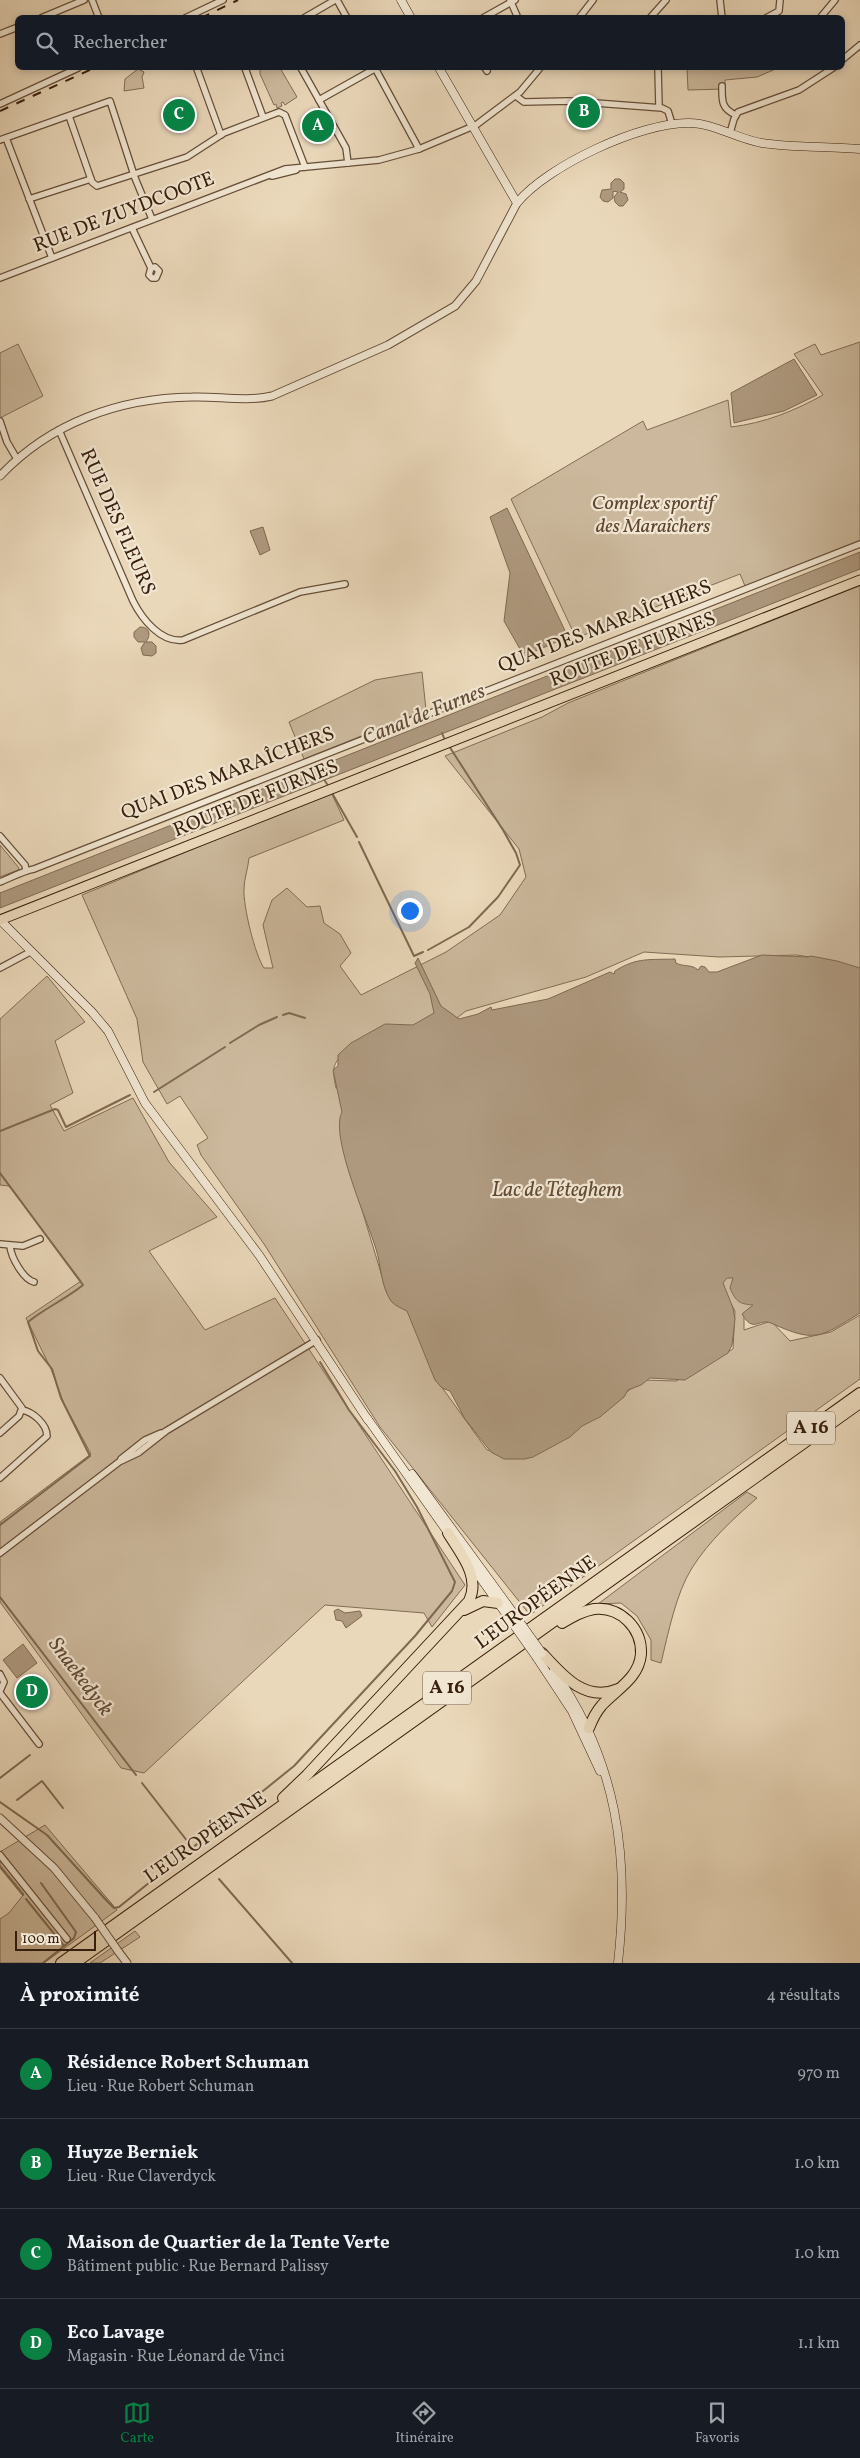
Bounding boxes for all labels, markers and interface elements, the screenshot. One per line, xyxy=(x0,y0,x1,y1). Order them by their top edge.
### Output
search box xyxy=(15,15,845,70)
icon: search xyxy=(33,29,61,57)
text: Rechercher xyxy=(73,30,167,56)
pin: B xyxy=(568,93,600,131)
pin: C xyxy=(163,96,195,134)
pin: A xyxy=(302,107,334,145)
street label: RUE DE ZUYDCOOTE xyxy=(29,166,219,260)
street label: RUE DES FLEURS xyxy=(72,444,162,600)
park label: Complex sportif des Maraîchers xyxy=(592,490,718,541)
street label: QUAI DES MARAÎCHERS xyxy=(494,573,716,681)
street label: ROUTE DE FURNES xyxy=(546,605,720,695)
water label: Canal de Furnes xyxy=(358,677,490,753)
street label: QUAI DES MARAÎCHERS xyxy=(117,720,339,828)
street label: ROUTE DE FURNES xyxy=(169,753,343,845)
your location xyxy=(397,898,423,924)
water label: Lac de Téteghem xyxy=(492,1176,622,1205)
road number: A 16 xyxy=(787,1412,835,1445)
street label: L'EUROPÉENNE xyxy=(469,1549,603,1657)
water label: Snaekedyck xyxy=(41,1631,119,1723)
road number: A 16 xyxy=(423,1672,471,1705)
pin: D xyxy=(16,1673,48,1711)
street label: L'EUROPÉENNE xyxy=(139,1785,273,1891)
scale bar xyxy=(15,1928,96,1951)
text: 100 m xyxy=(22,1930,60,1949)
text: À proximité xyxy=(20,1981,139,2010)
text: 4 résultats xyxy=(766,1985,840,2007)
text: Résidence Robert Schuman xyxy=(67,2050,310,2076)
text: A xyxy=(30,2063,42,2085)
text: 970 m xyxy=(798,2063,840,2085)
text: Lieu · Rue Robert Schuman xyxy=(67,2076,254,2098)
text: Huyze Berniek xyxy=(67,2140,198,2166)
text: B xyxy=(31,2153,41,2175)
text: 1.0 km xyxy=(794,2153,840,2175)
text: Lieu · Rue Claverdyck xyxy=(67,2166,216,2188)
text: Maison de Quartier de la Tente Verte xyxy=(67,2230,390,2256)
text: C xyxy=(31,2243,41,2265)
text: 1.0 km xyxy=(794,2243,840,2265)
text: Bâtiment public · Rue Bernard Palissy xyxy=(67,2256,329,2278)
text: Eco Lavage xyxy=(67,2320,165,2346)
text: D xyxy=(30,2333,42,2355)
text: 1.1 km xyxy=(798,2333,840,2355)
text: Magasin · Rue Léonard de Vinci xyxy=(67,2346,285,2368)
tab: Carte xyxy=(121,2399,154,2448)
tab: Itinéraire xyxy=(395,2399,454,2448)
tab: Favoris xyxy=(695,2399,739,2448)

